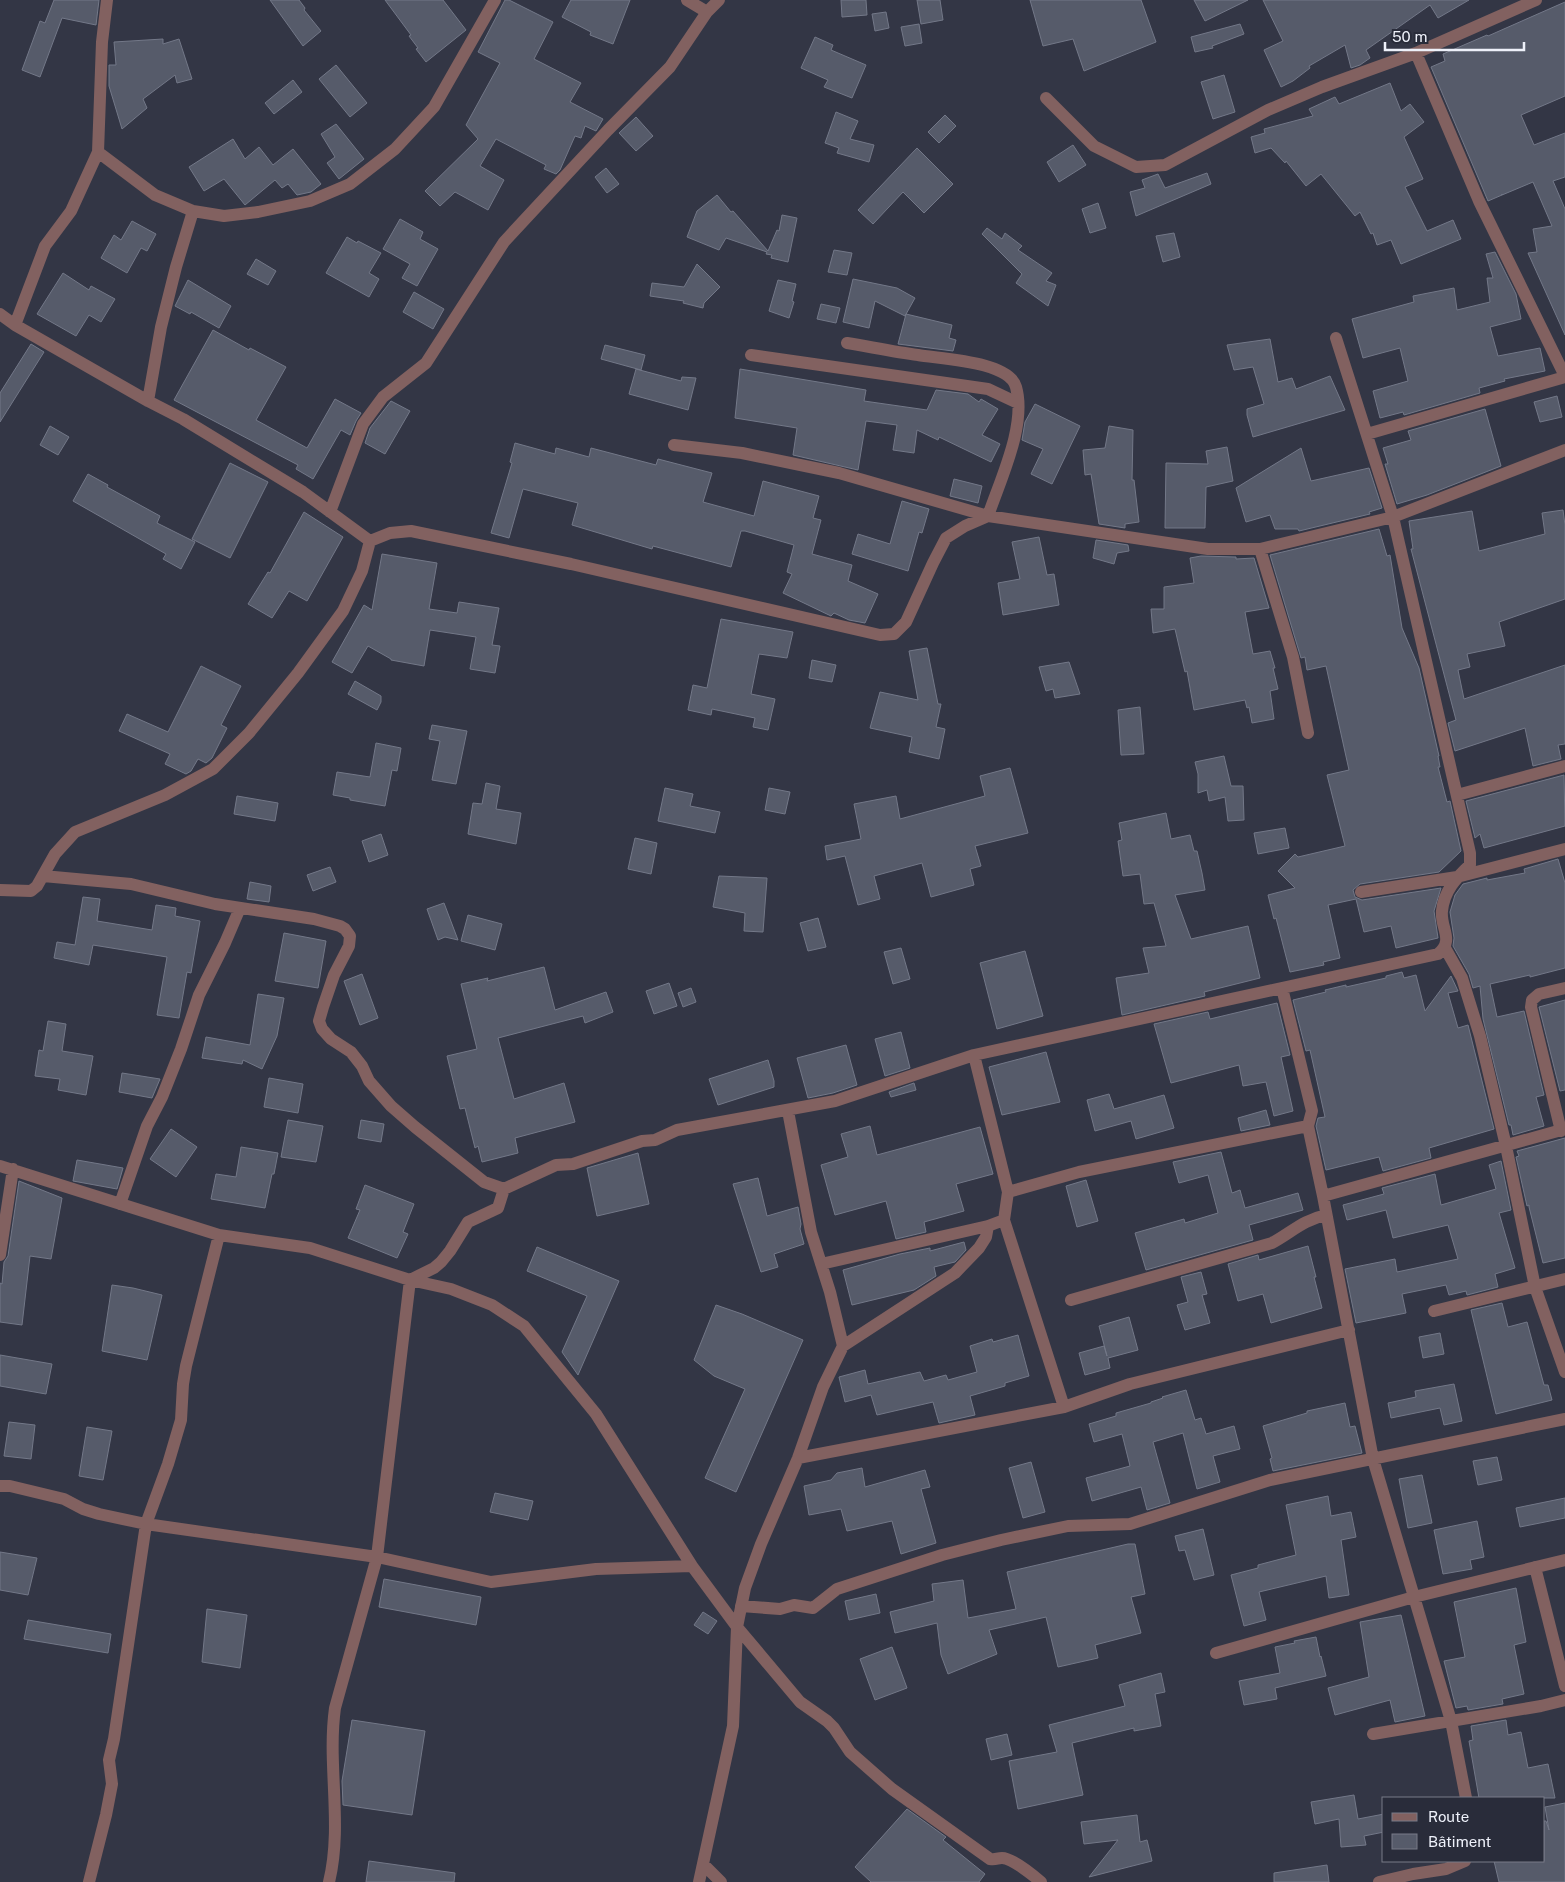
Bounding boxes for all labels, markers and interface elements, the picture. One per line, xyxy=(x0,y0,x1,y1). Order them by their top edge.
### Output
scale bar xyxy=(1385,20,1524,52)
text: 50 m xyxy=(1392,28,1427,45)
legend xyxy=(1382,1797,1545,1862)
text: Route xyxy=(1428,1808,1469,1825)
text: Bâtiment xyxy=(1428,1833,1491,1850)

